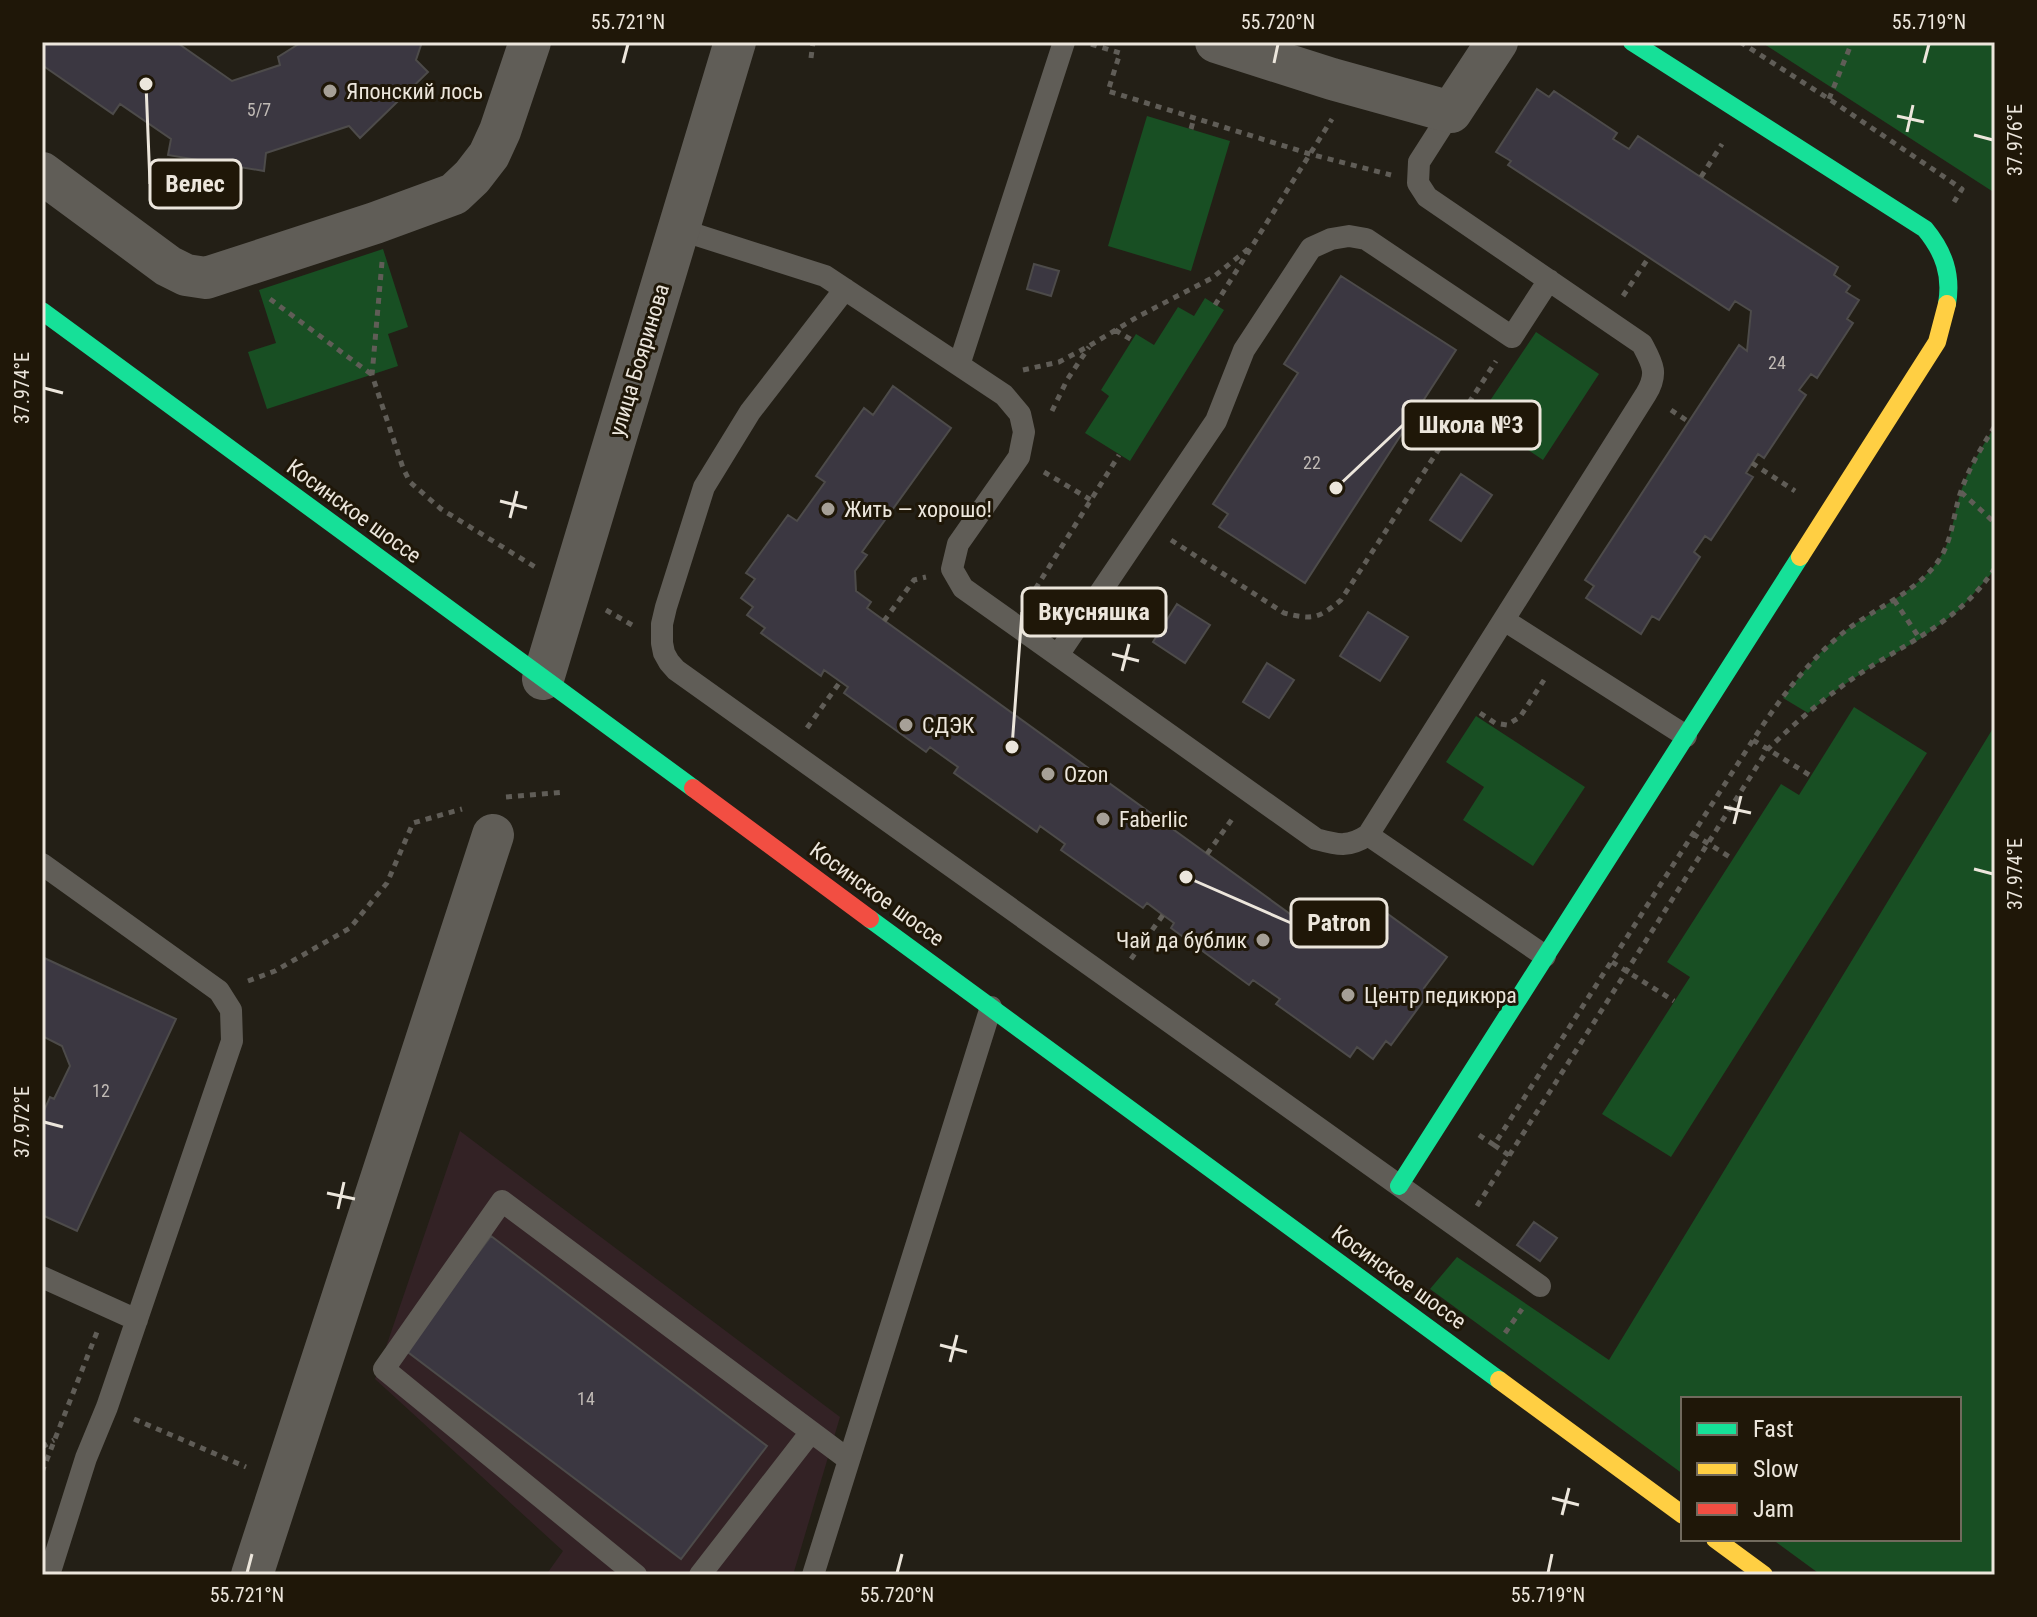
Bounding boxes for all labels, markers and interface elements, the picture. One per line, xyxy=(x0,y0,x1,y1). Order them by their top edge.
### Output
text: 55.721°N xyxy=(591,10,665,34)
text: 55.720°N xyxy=(1241,10,1315,34)
text: 55.719°N xyxy=(1892,10,1966,34)
place label: Японский лось xyxy=(346,79,483,104)
marker: Японский лось xyxy=(321,82,339,100)
house number: 5/7 xyxy=(247,99,271,120)
text: 37.976°E xyxy=(2003,104,2027,176)
callout: Велес xyxy=(150,160,241,208)
text: Велес xyxy=(165,170,225,198)
street label: улица Бояринова xyxy=(604,281,674,439)
text: 37.974°E xyxy=(10,352,34,424)
house number: 24 xyxy=(1768,352,1786,373)
callout: Школа №3 xyxy=(1403,401,1540,449)
text: Школа №3 xyxy=(1418,411,1524,439)
house number: 22 xyxy=(1303,452,1321,473)
street label: Косинское шоссе xyxy=(282,454,426,568)
place label: Жить — хорошо! xyxy=(844,497,992,522)
marker: Жить — хорошо! xyxy=(819,500,837,518)
callout: Вкусняшка xyxy=(1022,588,1166,636)
text: Вкусняшка xyxy=(1038,598,1150,626)
place label: СДЭК xyxy=(922,713,975,738)
marker: СДЭК xyxy=(897,716,915,734)
place label: Ozon xyxy=(1064,762,1108,787)
marker: Ozon xyxy=(1039,765,1057,783)
place label: Faberlic xyxy=(1119,807,1188,832)
marker: Faberlic xyxy=(1094,810,1112,828)
street label: Косинское шоссе xyxy=(805,837,949,951)
text: 37.974°E xyxy=(2003,838,2027,910)
callout: Patron xyxy=(1291,899,1387,947)
text: Patron xyxy=(1307,909,1371,937)
place label: Чай да бублик xyxy=(1116,928,1247,953)
marker: Чай да бублик xyxy=(1254,931,1272,949)
place label: Центр педикюра xyxy=(1364,983,1517,1008)
marker: Центр педикюра xyxy=(1339,986,1357,1004)
house number: 12 xyxy=(92,1080,110,1101)
text: 37.972°E xyxy=(10,1086,34,1158)
street label: Косинское шоссе xyxy=(1327,1220,1471,1334)
house number: 14 xyxy=(577,1388,595,1409)
legend xyxy=(1681,1397,1961,1541)
text: Fast xyxy=(1753,1415,1794,1443)
text: Slow xyxy=(1753,1455,1799,1483)
text: Jam xyxy=(1753,1495,1794,1523)
text: 55.721°N xyxy=(210,1583,284,1607)
text: 55.720°N xyxy=(860,1583,934,1607)
text: 55.719°N xyxy=(1511,1583,1585,1607)

